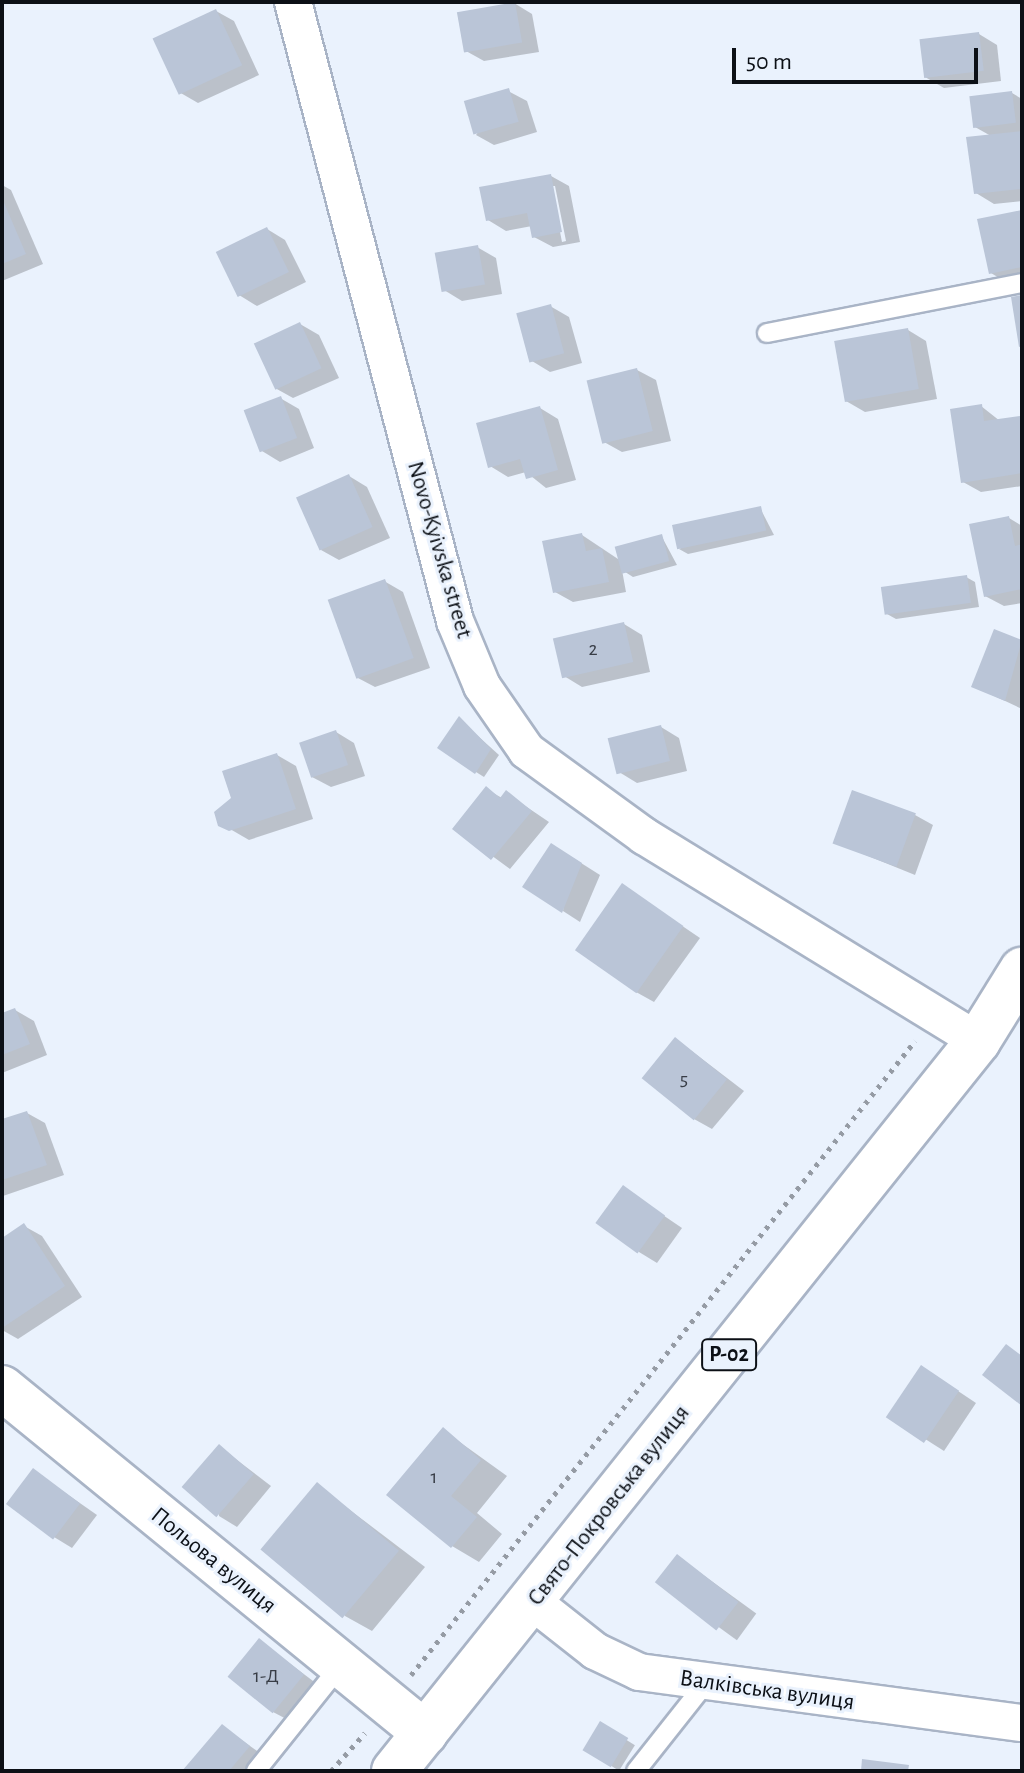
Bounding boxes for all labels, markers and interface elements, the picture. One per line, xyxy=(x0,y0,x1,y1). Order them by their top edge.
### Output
scale bar xyxy=(736,32,982,82)
text: 50 m xyxy=(746,50,792,74)
street label: Novo-Kyivska street xyxy=(400,458,478,642)
house number: 2 xyxy=(588,637,598,661)
house number: 5 xyxy=(680,1067,688,1091)
road number: Р-02 xyxy=(701,1337,757,1373)
street label: Свято-Покровська вулиця xyxy=(522,1400,696,1612)
house number: 1 xyxy=(431,1465,437,1489)
street label: Польова вулиця xyxy=(144,1501,282,1621)
house number: 1-Д xyxy=(253,1664,279,1688)
street label: Валківська вулиця xyxy=(678,1664,856,1718)

